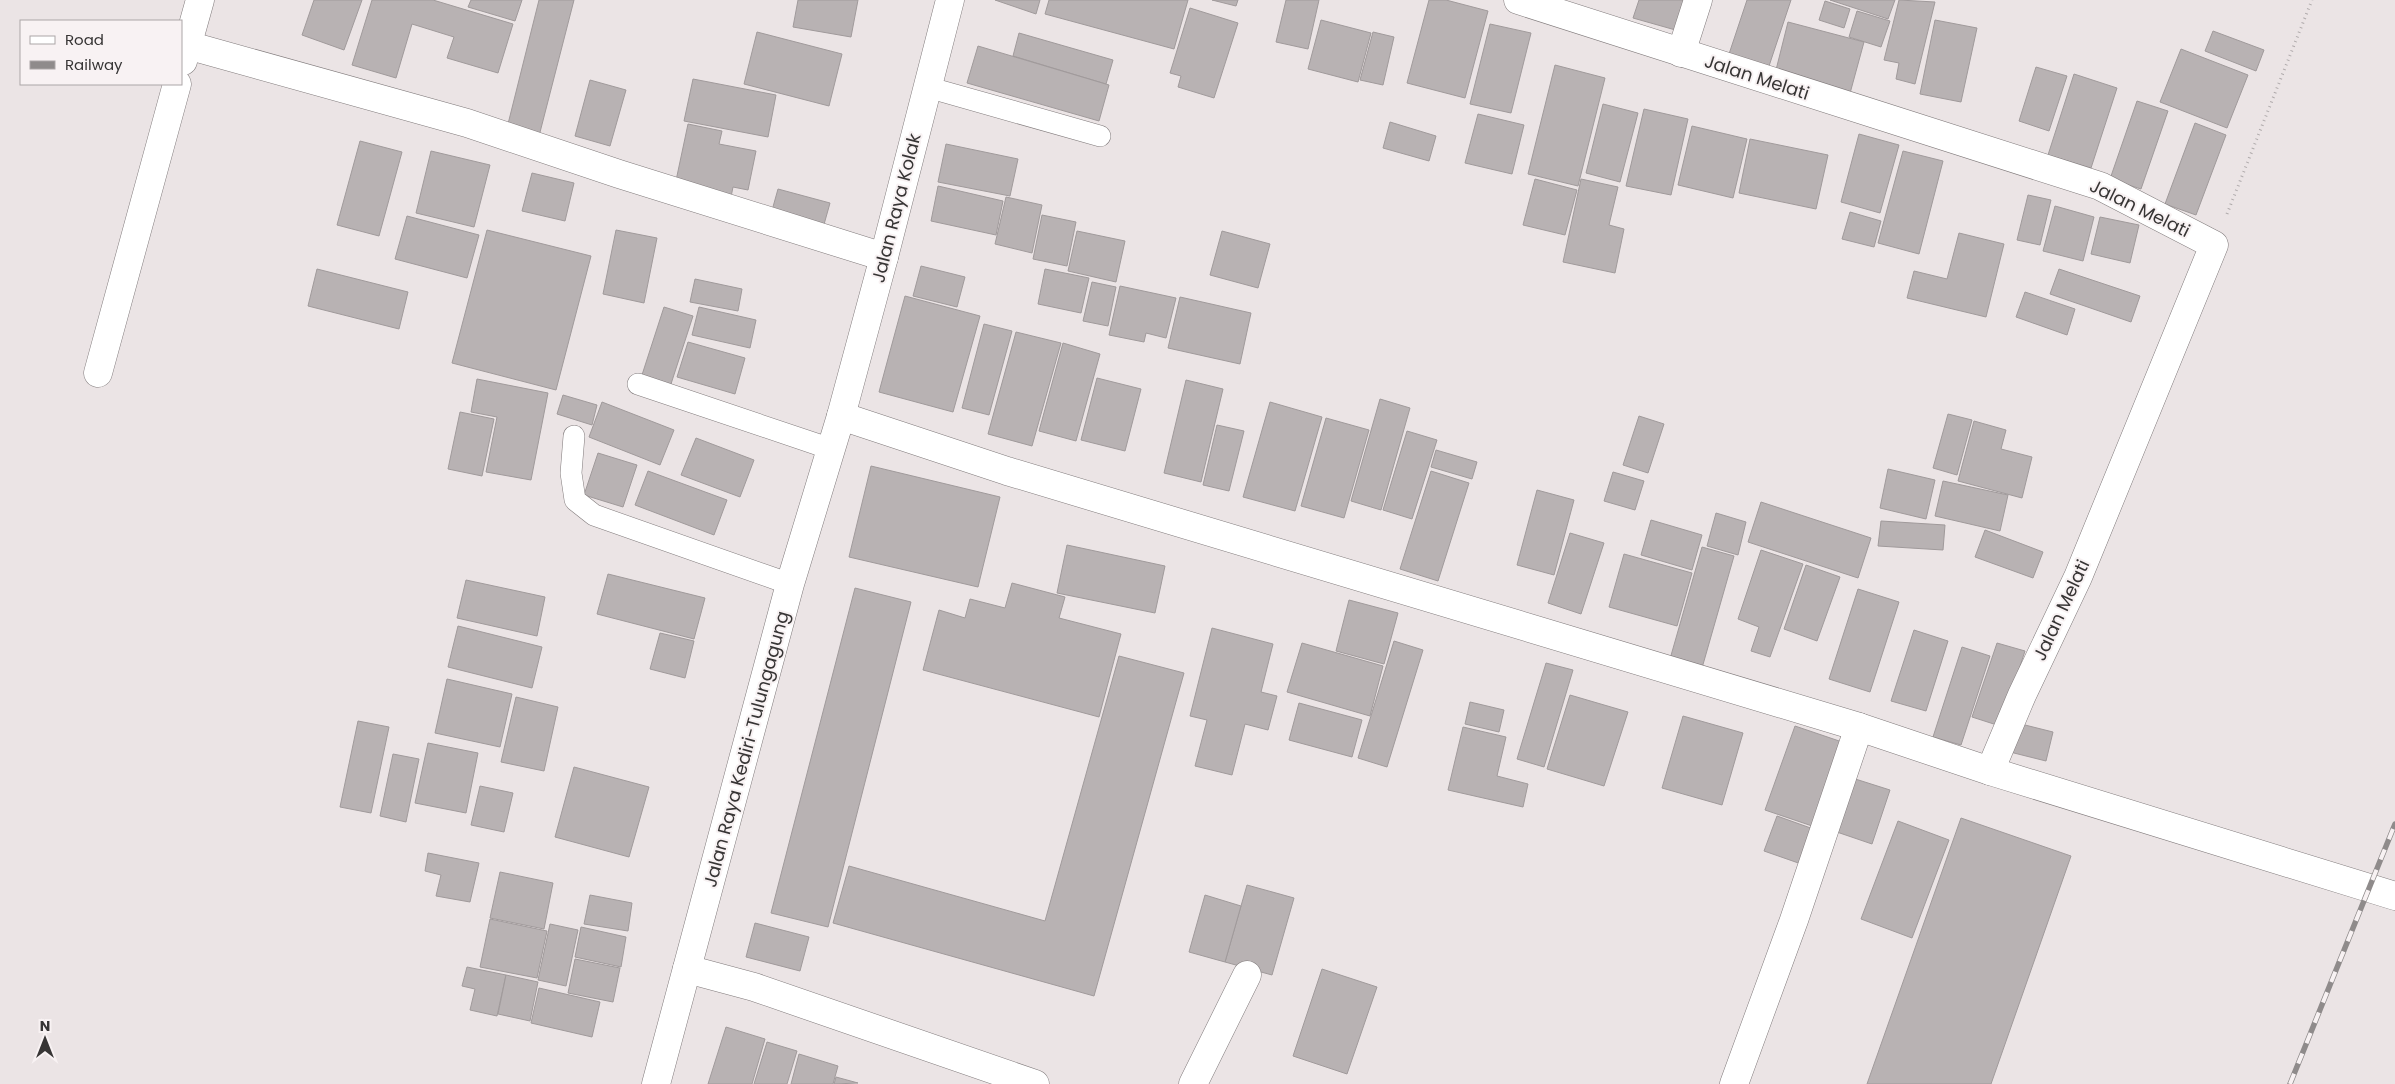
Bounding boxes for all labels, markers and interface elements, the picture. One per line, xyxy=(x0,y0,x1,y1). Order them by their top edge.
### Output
legend xyxy=(20,20,182,85)
text: Road xyxy=(65,29,104,50)
street label: Jalan Melati xyxy=(1701,48,1813,106)
text: Railway xyxy=(65,54,123,75)
street label: Jalan Raya Kolak xyxy=(865,130,927,285)
street label: Jalan Melati xyxy=(2086,173,2194,243)
street label: Jalan Melati xyxy=(2027,555,2095,665)
street label: Jalan Raya Kediri-Tulungagung xyxy=(697,608,795,890)
north arrow xyxy=(20,1014,70,1064)
text: N xyxy=(40,1016,50,1036)

